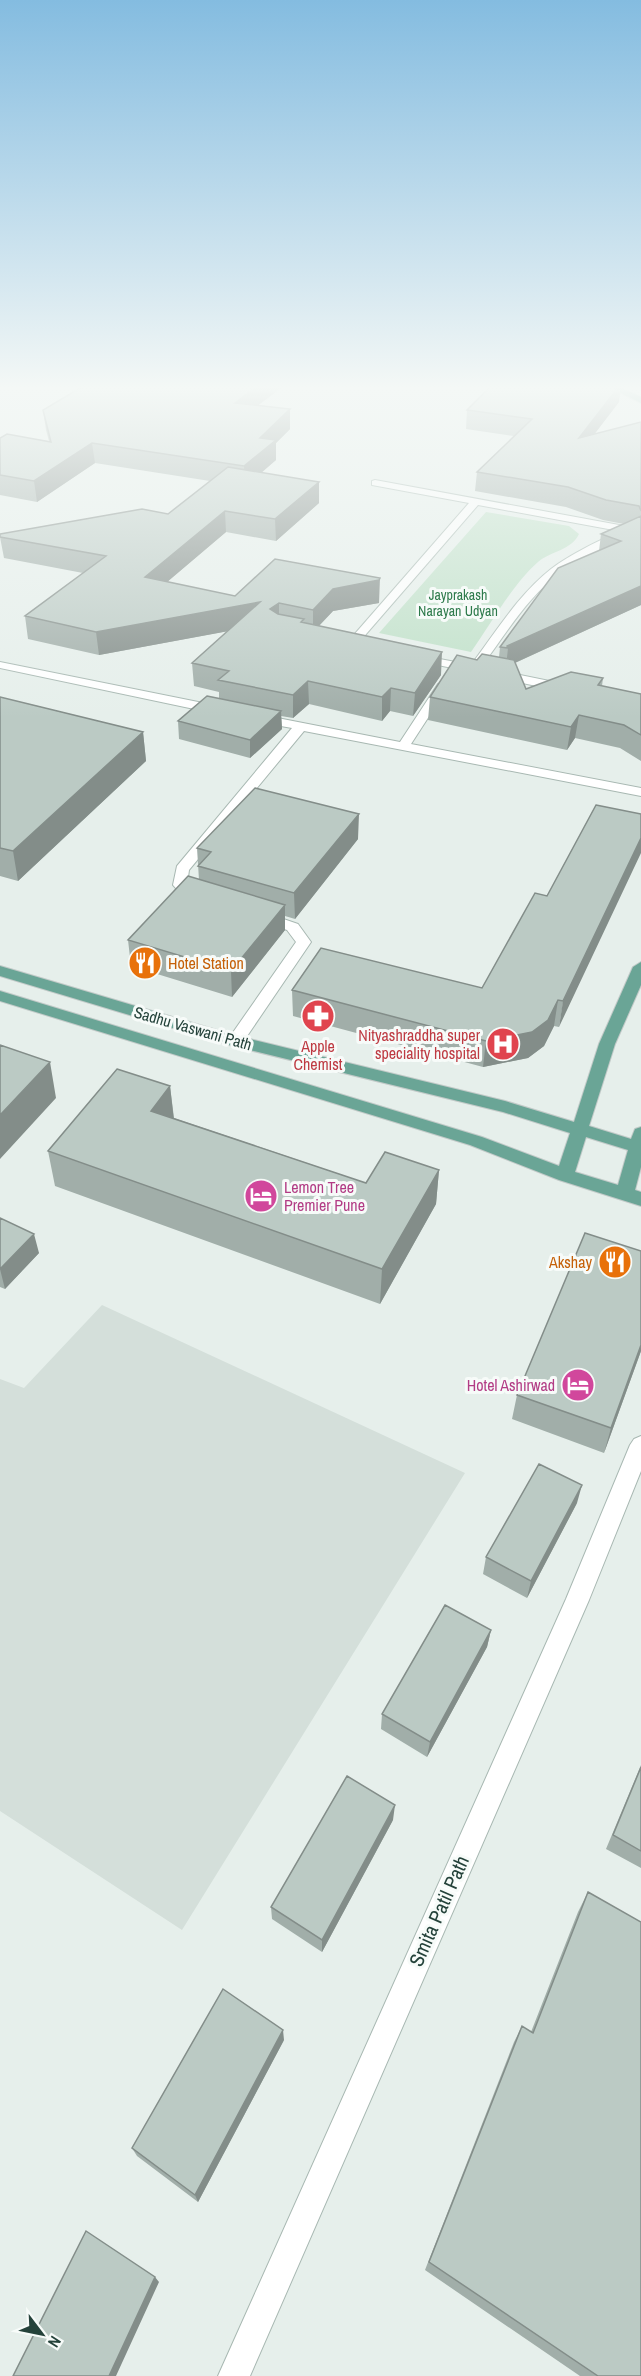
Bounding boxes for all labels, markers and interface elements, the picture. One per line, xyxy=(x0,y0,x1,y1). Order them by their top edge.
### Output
park label: Jayprakash Narayan Udyan xyxy=(418,586,498,620)
restaurant icon: Hotel Station xyxy=(127,945,163,981)
place label: Hotel Station xyxy=(168,952,244,974)
pharmacy icon: Apple Chemist xyxy=(300,998,336,1034)
street label: Sadhu Vaswani Path xyxy=(132,1001,254,1055)
place label: Nityashraddha super speciality hospital xyxy=(358,1024,481,1064)
hospital icon: Nityashraddha super speciality hospital xyxy=(485,1026,521,1062)
place label: Apple Chemist xyxy=(294,1035,343,1075)
place label: Lemon Tree Premier Pune xyxy=(284,1176,365,1216)
hotel icon: Lemon Tree Premier Pune xyxy=(243,1178,279,1214)
restaurant icon: Akshay xyxy=(597,1244,633,1280)
place label: Akshay xyxy=(548,1251,592,1273)
hotel icon: Hotel Ashirwad xyxy=(560,1367,596,1403)
place label: Hotel Ashirwad xyxy=(467,1374,555,1396)
street label: Smita Patil Path xyxy=(402,1851,475,1970)
north arrow xyxy=(12,2304,72,2364)
text: N xyxy=(43,2332,67,2352)

